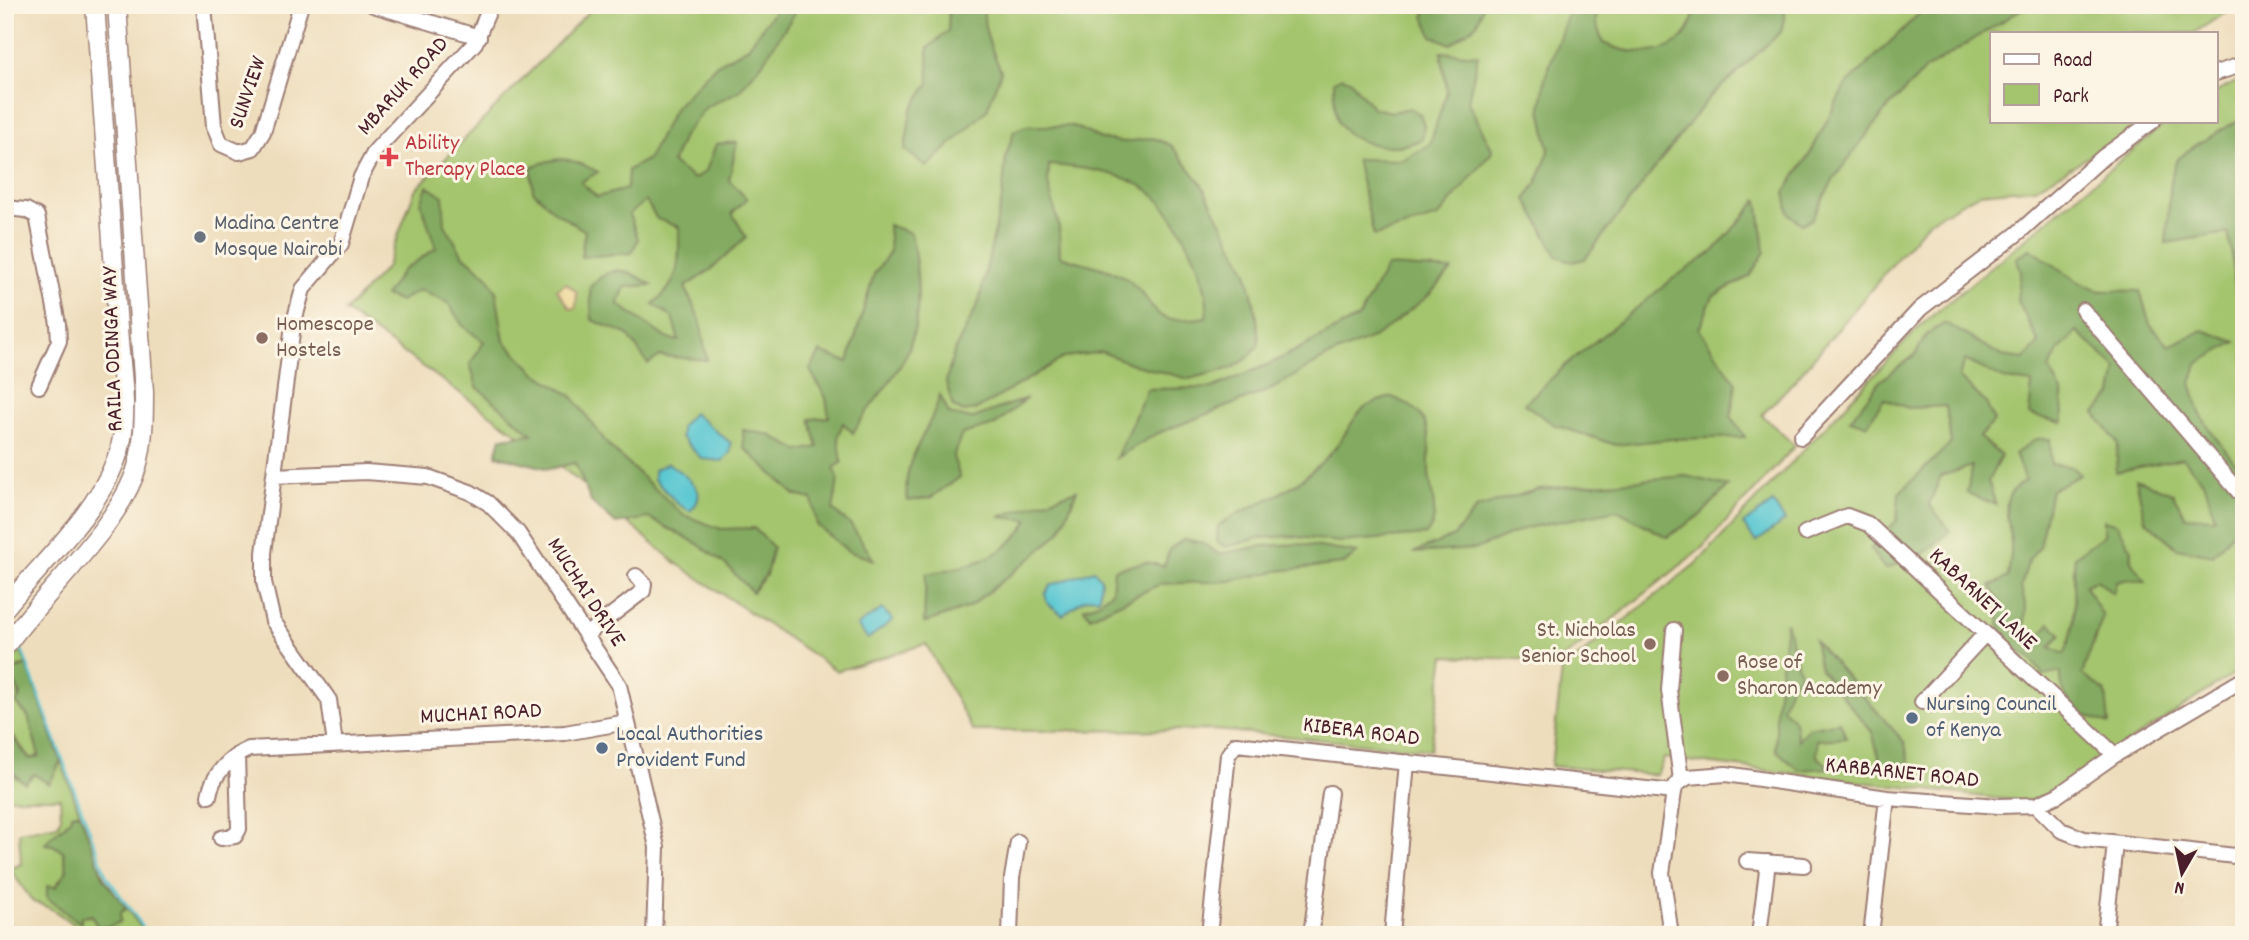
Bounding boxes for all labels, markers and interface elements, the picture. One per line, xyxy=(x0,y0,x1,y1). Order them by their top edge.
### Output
street label: MBARUK ROAD xyxy=(350,30,458,144)
legend xyxy=(1990,32,2218,122)
text: Road xyxy=(2053,47,2092,77)
street label: SUNVIEW xyxy=(221,52,277,134)
text: Park xyxy=(2053,83,2089,113)
place label: Ability Therapy Place xyxy=(405,128,525,187)
marker: Ability Therapy Place xyxy=(379,147,399,167)
place label: Madina Centre Mosque Nairobi xyxy=(214,208,342,267)
marker: Madina Centre Mosque Nairobi xyxy=(192,229,208,245)
street label: RAILA ODINGA WAY xyxy=(95,265,133,432)
place label: Homescope Hostels xyxy=(276,309,374,368)
marker: Homescope Hostels xyxy=(254,330,270,346)
street label: MUCHAI DRIVE xyxy=(537,532,633,655)
street label: KABARNET LANE xyxy=(1920,541,2044,659)
place label: St. Nicholas Senior School xyxy=(1521,615,1637,674)
marker: St. Nicholas Senior School xyxy=(1642,636,1658,652)
place label: Rose of Sharon Academy xyxy=(1737,647,1882,706)
marker: Rose of Sharon Academy xyxy=(1715,668,1731,684)
place label: Nursing Council of Kenya xyxy=(1926,689,2057,748)
street label: MUCHAI ROAD xyxy=(419,695,543,735)
street label: KIBERA ROAD xyxy=(1301,709,1421,757)
marker: Nursing Council of Kenya xyxy=(1904,710,1920,726)
place label: Local Authorities Provident Fund xyxy=(616,719,763,778)
marker: Local Authorities Provident Fund xyxy=(594,740,610,756)
street label: KARBARNET ROAD xyxy=(1824,750,1981,798)
north arrow xyxy=(2148,838,2218,908)
text: N xyxy=(2173,872,2187,900)

